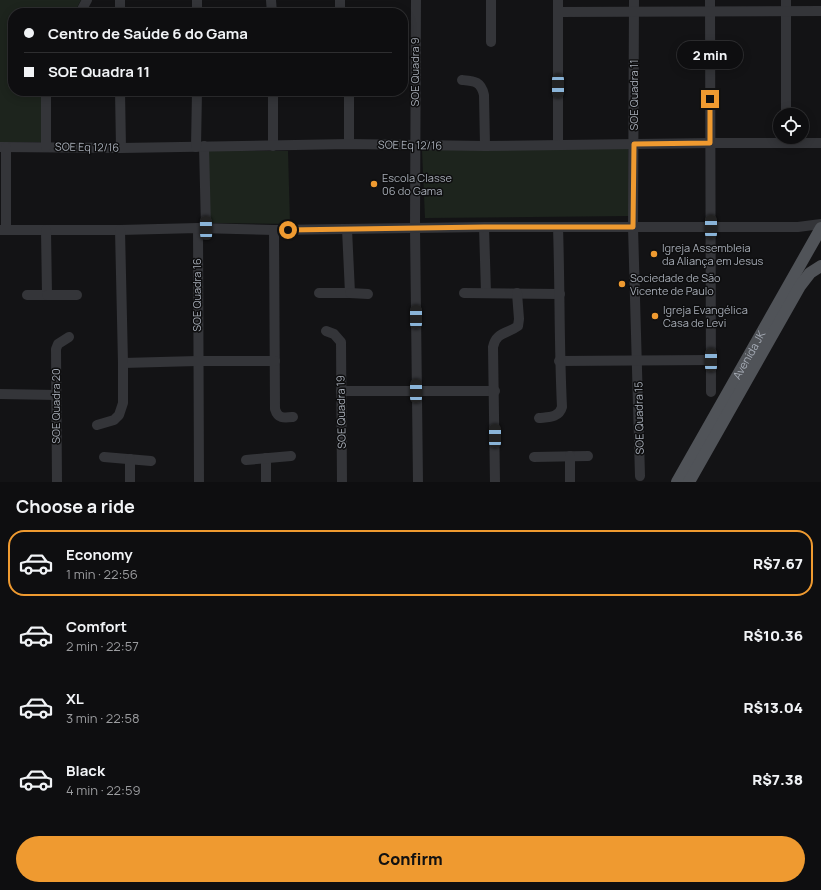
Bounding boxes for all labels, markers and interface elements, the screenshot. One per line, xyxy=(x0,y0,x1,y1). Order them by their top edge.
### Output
text: Centro de Saúde 6 do Gama xyxy=(48,23,248,44)
street label: SOE Quadra 9 xyxy=(407,37,422,107)
callout: 2 min xyxy=(677,41,743,69)
text: 2 min xyxy=(693,46,727,64)
street label: SOE Quadra 11 xyxy=(626,60,641,130)
text: SOE Quadra 11 xyxy=(48,61,150,82)
car xyxy=(552,74,564,98)
route end xyxy=(701,90,719,108)
map controls xyxy=(773,108,809,144)
button: locate xyxy=(773,108,809,144)
street label: SOE Eq 12/16 xyxy=(378,136,442,153)
street label: SOE Eq 12/16 xyxy=(55,138,119,155)
place label: Escola Classe 06 do Gama xyxy=(382,170,452,198)
marker: Escola Classe 06 do Gama xyxy=(369,179,379,189)
car xyxy=(705,215,717,239)
car xyxy=(200,216,212,240)
route start xyxy=(279,221,297,239)
place label: Igreja Assembleia da Aliança em Jesus xyxy=(662,240,764,268)
marker: Igreja Assembleia da Aliança em Jesus xyxy=(649,249,659,259)
street label: SOE Quadra 16 xyxy=(189,258,204,332)
place label: Sociedade de São Vicente de Paulo xyxy=(630,270,721,298)
marker: Sociedade de São Vicente de Paulo xyxy=(617,279,627,289)
place label: Igreja Evangélica Casa de Levi xyxy=(663,302,748,330)
car xyxy=(410,305,422,329)
marker: Igreja Evangélica Casa de Levi xyxy=(650,311,660,321)
street label: Avenida JK xyxy=(729,327,769,382)
car xyxy=(705,348,717,372)
street label: SOE Quadra 20 xyxy=(48,368,63,444)
street label: SOE Quadra 19 xyxy=(332,375,349,449)
car xyxy=(410,379,422,403)
street label: SOE Quadra 15 xyxy=(630,381,647,455)
car xyxy=(489,424,501,448)
text: Choose a ride xyxy=(16,494,135,518)
text: Economy xyxy=(66,544,133,565)
icon: car xyxy=(18,545,54,581)
text: R$7.67 xyxy=(753,553,803,574)
text: 1 min · 22:56 xyxy=(66,565,138,583)
text: Comfort xyxy=(66,616,127,637)
icon: car xyxy=(18,617,54,653)
text: R$10.36 xyxy=(743,625,803,646)
text: 2 min · 22:57 xyxy=(66,637,139,655)
text: XL xyxy=(66,688,84,709)
icon: car xyxy=(18,689,54,725)
text: R$13.04 xyxy=(744,697,803,718)
text: 3 min · 22:58 xyxy=(66,709,139,727)
text: Black xyxy=(66,760,105,781)
icon: car xyxy=(18,761,54,797)
text: R$7.38 xyxy=(752,769,803,790)
text: 4 min · 22:59 xyxy=(66,781,140,799)
button: Confirm xyxy=(16,836,805,882)

